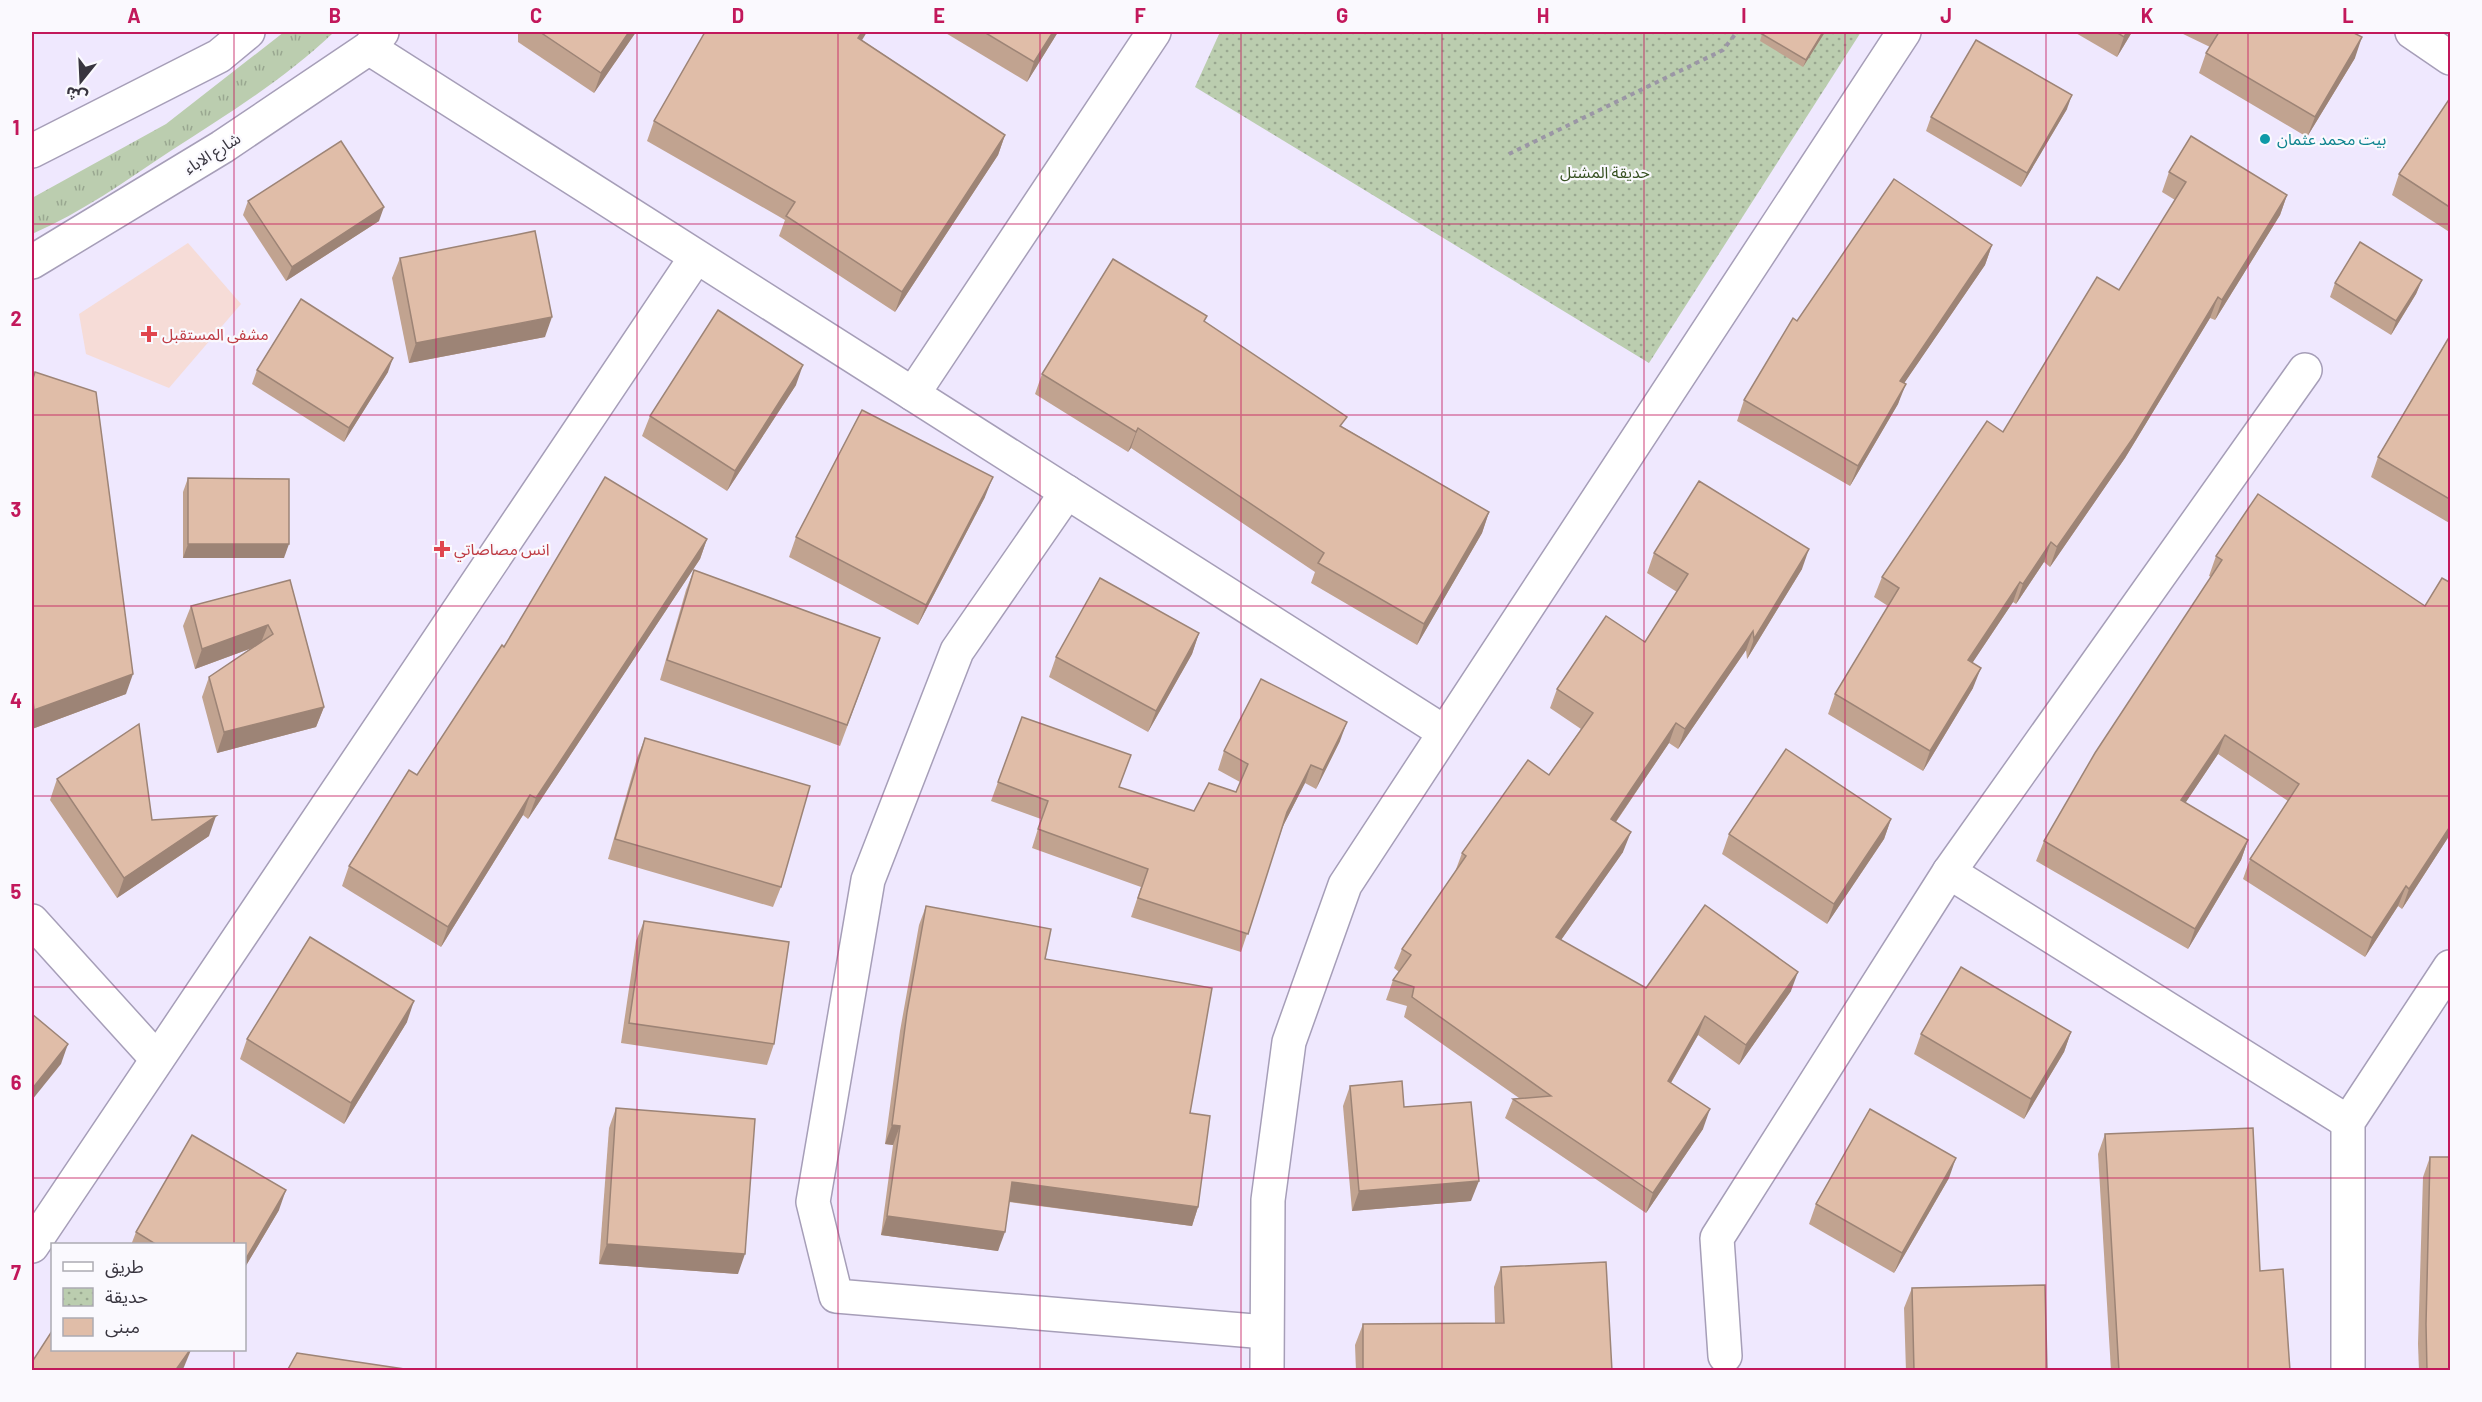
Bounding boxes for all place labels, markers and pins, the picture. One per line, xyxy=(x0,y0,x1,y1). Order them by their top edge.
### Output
place label: بيت محمد عثمان xyxy=(2277,129,2386,149)
marker: بيت محمد عثمان xyxy=(2258,132,2272,146)
place label: مشفى المستقبل xyxy=(162,324,269,344)
marker: مشفى المستقبل xyxy=(140,325,158,343)
place label: انس مصاصاتي xyxy=(454,539,550,562)
marker: انس مصاصاتي xyxy=(435,542,449,556)

